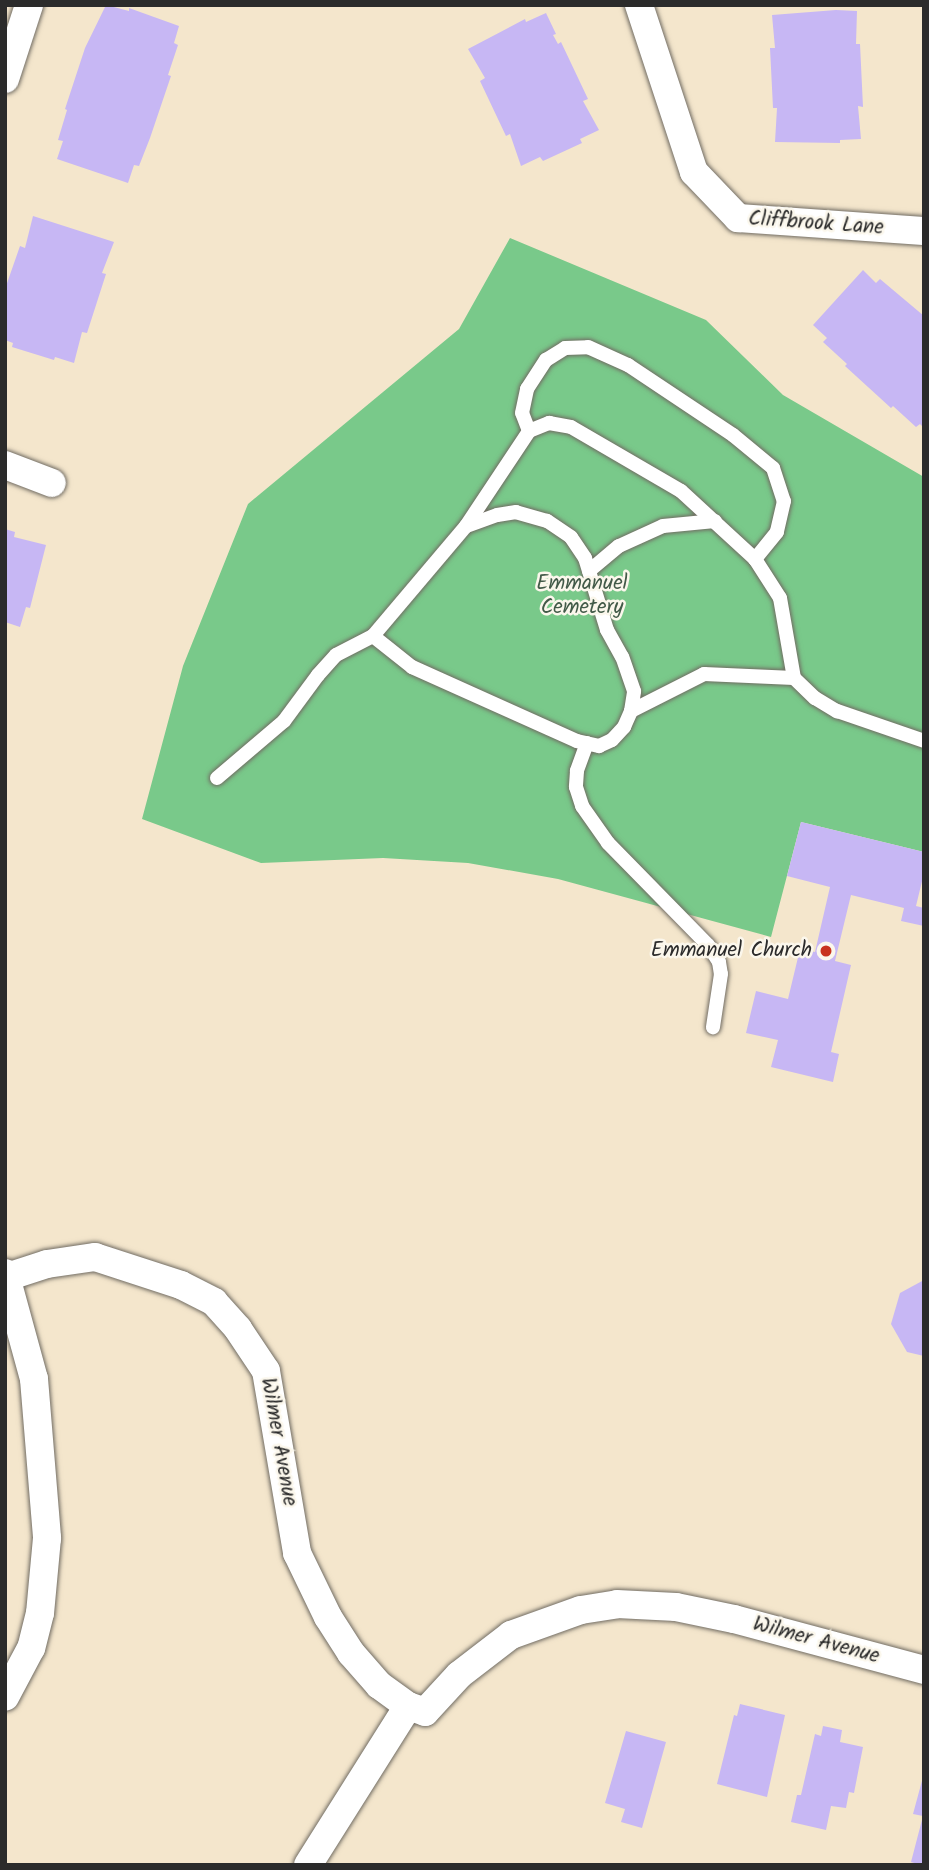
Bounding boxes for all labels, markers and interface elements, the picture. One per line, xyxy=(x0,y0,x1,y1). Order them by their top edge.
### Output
street label: Cliffbrook Lane xyxy=(747,207,885,241)
park label: Emmanuel Cemetery xyxy=(536,571,628,621)
place label: Emmanuel Church xyxy=(651,938,812,964)
marker: Emmanuel Church xyxy=(818,943,834,959)
street label: Wilmer Avenue xyxy=(254,1376,302,1508)
street label: Wilmer Avenue xyxy=(750,1612,882,1670)

